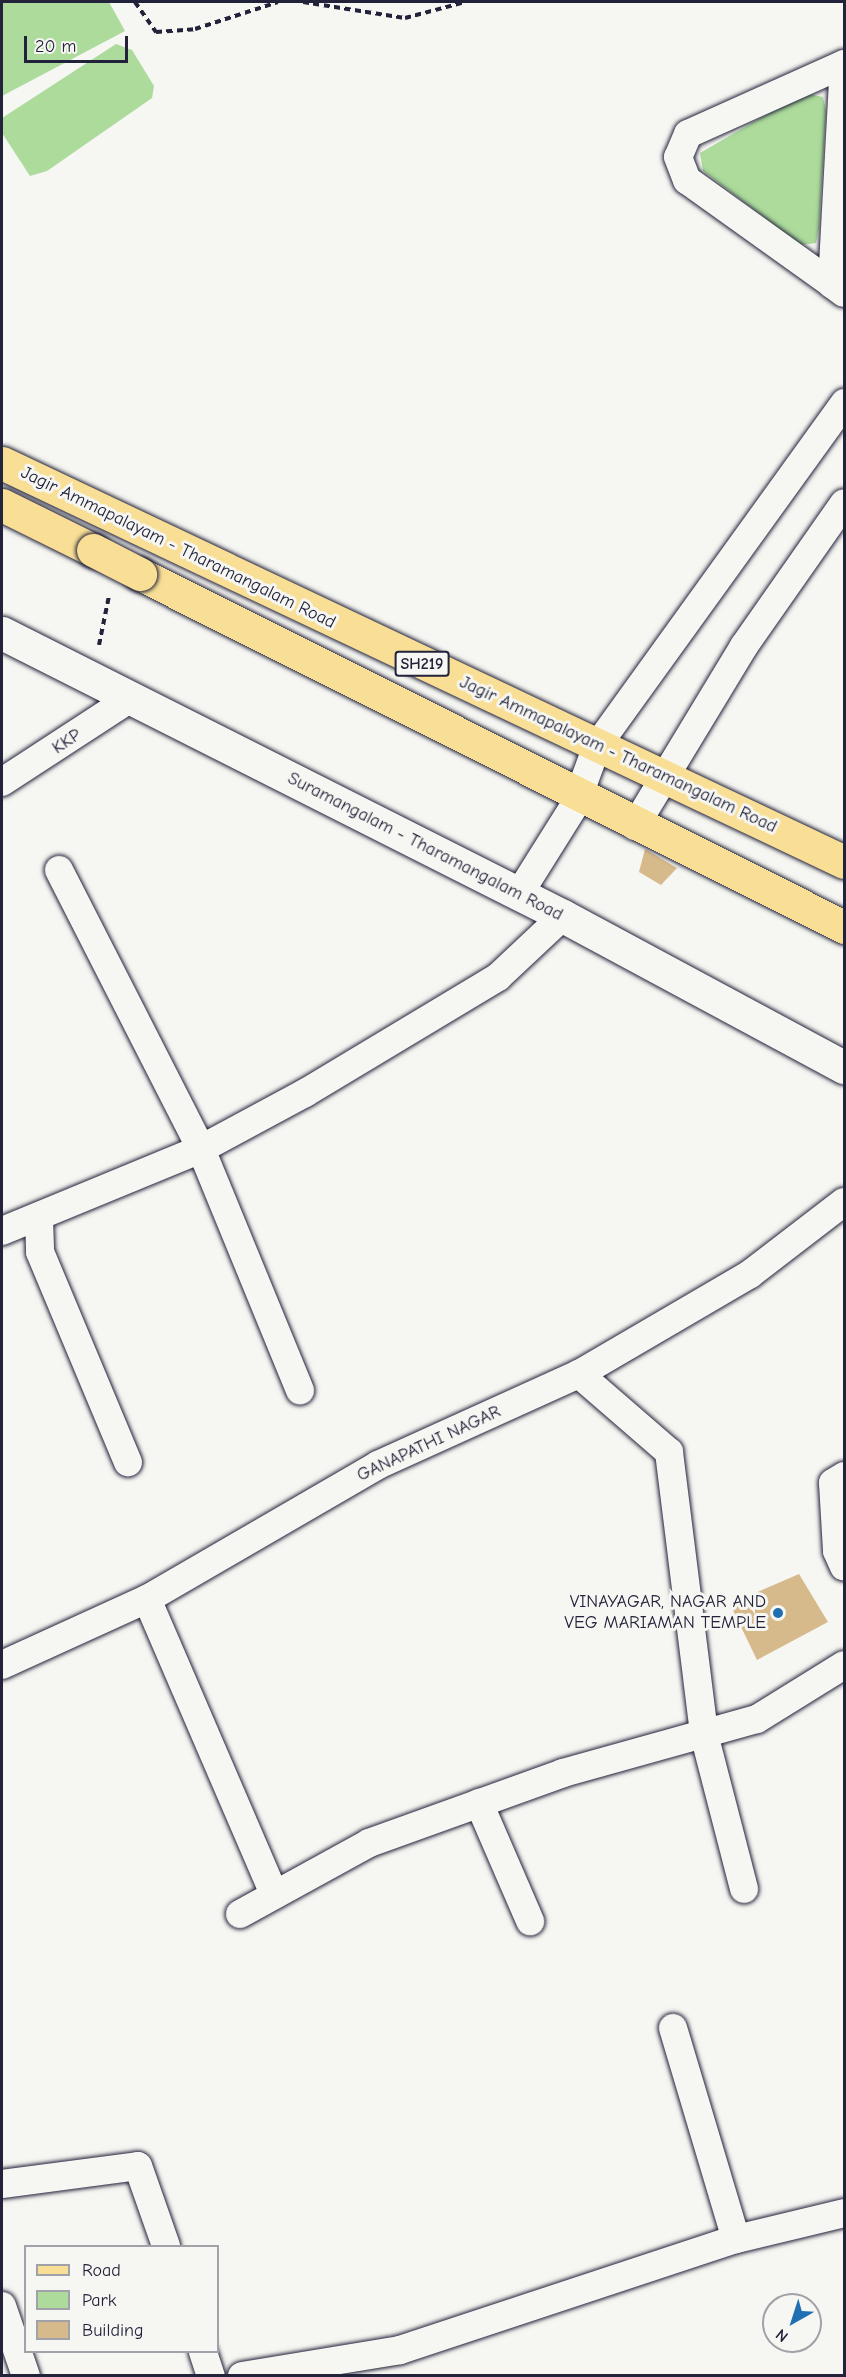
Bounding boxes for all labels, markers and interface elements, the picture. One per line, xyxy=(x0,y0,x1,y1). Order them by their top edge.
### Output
scale bar xyxy=(27,24,130,62)
text: 20 m xyxy=(35,36,76,57)
street label: Jagir Ammapalayam - Tharamangalam Road xyxy=(17,462,339,634)
road number: SH219 xyxy=(394,651,450,677)
street label: Jagir Ammapalayam - Tharamangalam Road xyxy=(456,672,780,838)
street label: KKP xyxy=(48,725,86,759)
street label: Suramangalam - Tharamangalam Road xyxy=(284,768,566,926)
street label: GANAPATHI NAGAR xyxy=(354,1401,504,1487)
place label: VINAYAGAR, NAGAR AND VEG MARIAMAN TEMPLE xyxy=(564,1592,766,1634)
marker: VINAYAGAR, NAGAR AND VEG MARIAMAN TEMPLE xyxy=(771,1606,785,1620)
legend xyxy=(24,2245,219,2353)
text: Road xyxy=(82,2260,121,2281)
text: Park xyxy=(82,2290,116,2311)
north arrow xyxy=(762,2293,822,2353)
text: Building xyxy=(82,2320,144,2341)
text: N xyxy=(772,2325,792,2346)

